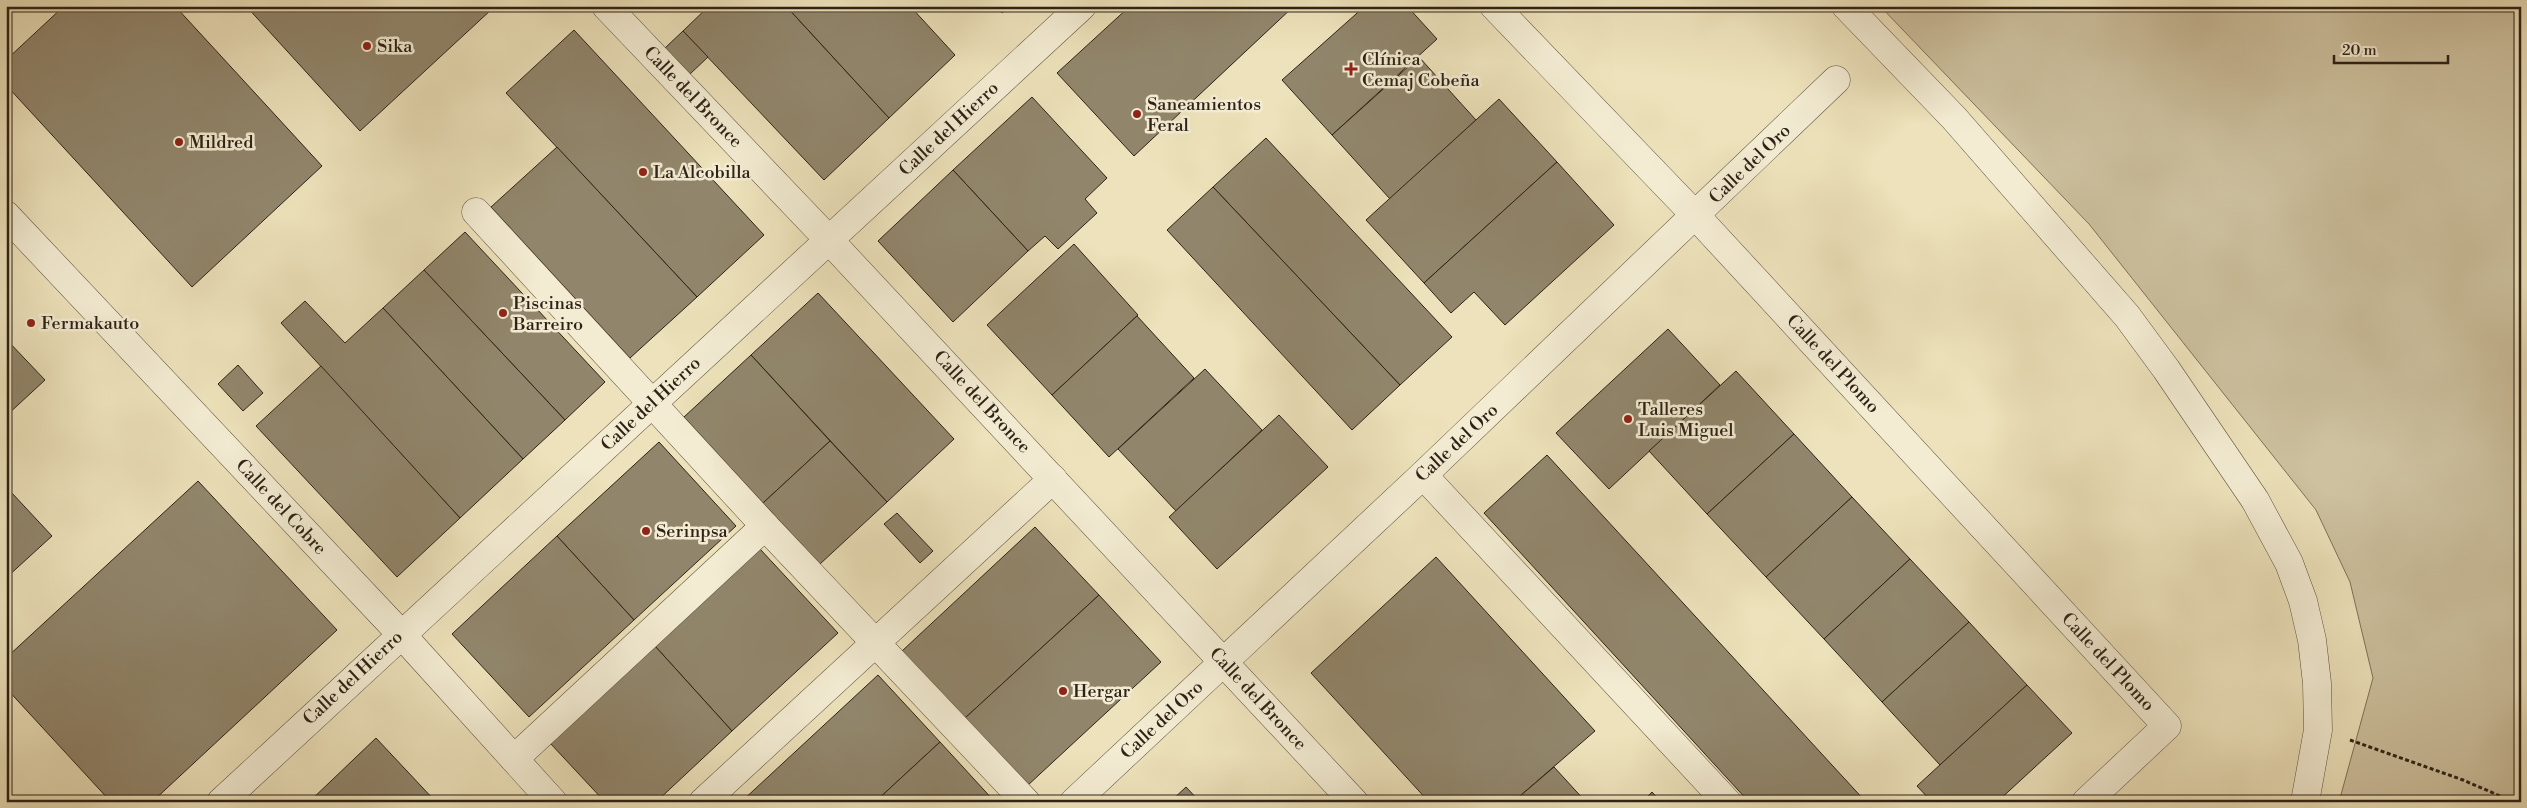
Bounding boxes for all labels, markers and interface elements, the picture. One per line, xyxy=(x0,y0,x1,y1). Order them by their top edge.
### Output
scale bar xyxy=(2334,32,2448,64)
place label: Sika xyxy=(377,35,413,58)
marker: Sika xyxy=(361,40,373,52)
street label: Calle del Bronce xyxy=(639,41,747,153)
text: 20 m xyxy=(2342,41,2377,60)
place label: Clínica Cemaj Cobeña xyxy=(1362,48,1480,92)
marker: Clínica Cemaj Cobeña xyxy=(1344,62,1358,76)
street label: Calle del Hierro xyxy=(894,77,1004,181)
place label: Saneamientos Feral xyxy=(1147,93,1261,137)
marker: Saneamientos Feral xyxy=(1131,108,1143,120)
street label: Calle del Oro xyxy=(1704,119,1796,209)
place label: Mildred xyxy=(189,131,254,154)
marker: Mildred xyxy=(173,136,185,148)
place label: La Alcobilla xyxy=(653,161,751,184)
marker: La Alcobilla xyxy=(637,166,649,178)
place label: Piscinas Barreiro xyxy=(512,292,583,336)
marker: Piscinas Barreiro xyxy=(497,307,509,319)
street label: Calle del Plomo xyxy=(1781,310,1885,418)
place label: Fermakauto xyxy=(41,312,139,335)
marker: Fermakauto xyxy=(25,317,37,329)
street label: Calle del Bronce xyxy=(928,346,1036,458)
street label: Calle del Hierro xyxy=(596,352,706,456)
place label: Talleres Luis Miguel xyxy=(1638,398,1734,442)
street label: Calle del Oro xyxy=(1411,399,1503,487)
marker: Talleres Luis Miguel xyxy=(1622,413,1634,425)
street label: Calle del Cobre xyxy=(231,454,331,560)
place label: Serinpsa xyxy=(656,520,729,543)
marker: Serinpsa xyxy=(640,525,652,537)
street label: Calle del Plomo xyxy=(2056,608,2160,716)
street label: Calle del Hierro xyxy=(298,626,408,730)
street label: Calle del Bronce xyxy=(1204,643,1312,755)
street label: Calle del Oro xyxy=(1116,676,1208,764)
place label: Hergar xyxy=(1073,680,1131,703)
marker: Hergar xyxy=(1057,685,1069,697)

